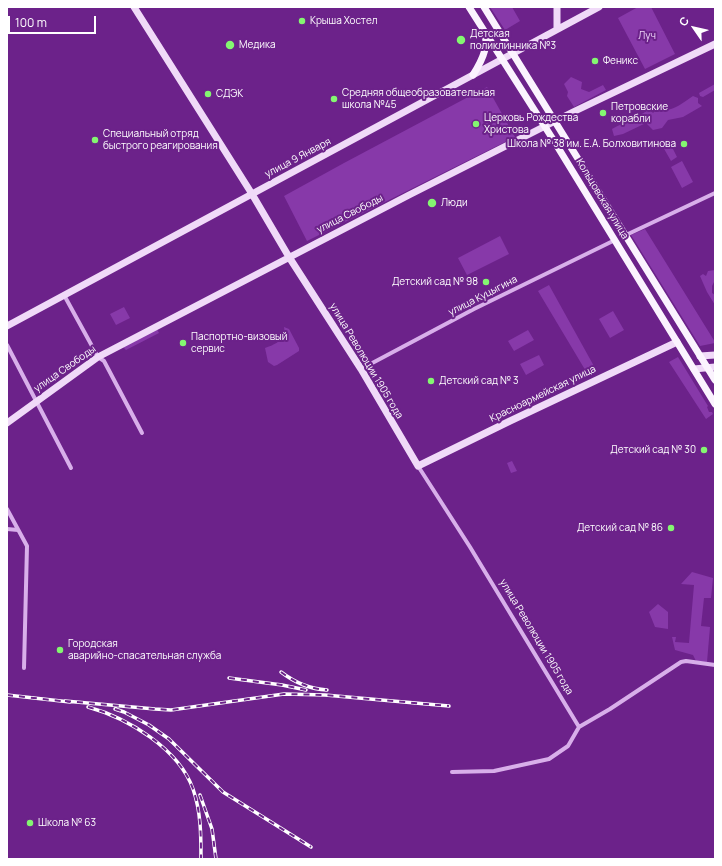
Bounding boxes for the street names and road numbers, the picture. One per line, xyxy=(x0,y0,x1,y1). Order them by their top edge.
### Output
street label: улица 9 Января xyxy=(263,136,333,180)
street label: Кольцовская улица xyxy=(573,157,631,241)
street label: улица Свободы xyxy=(315,192,385,236)
street label: улица Куцыгина xyxy=(447,273,519,319)
street label: улица Революции 1905 года xyxy=(327,301,405,421)
street label: улица Свободы xyxy=(32,343,98,395)
street label: Красноармейская улица xyxy=(488,363,598,425)
street label: улица Революции 1905 года xyxy=(497,577,575,697)

